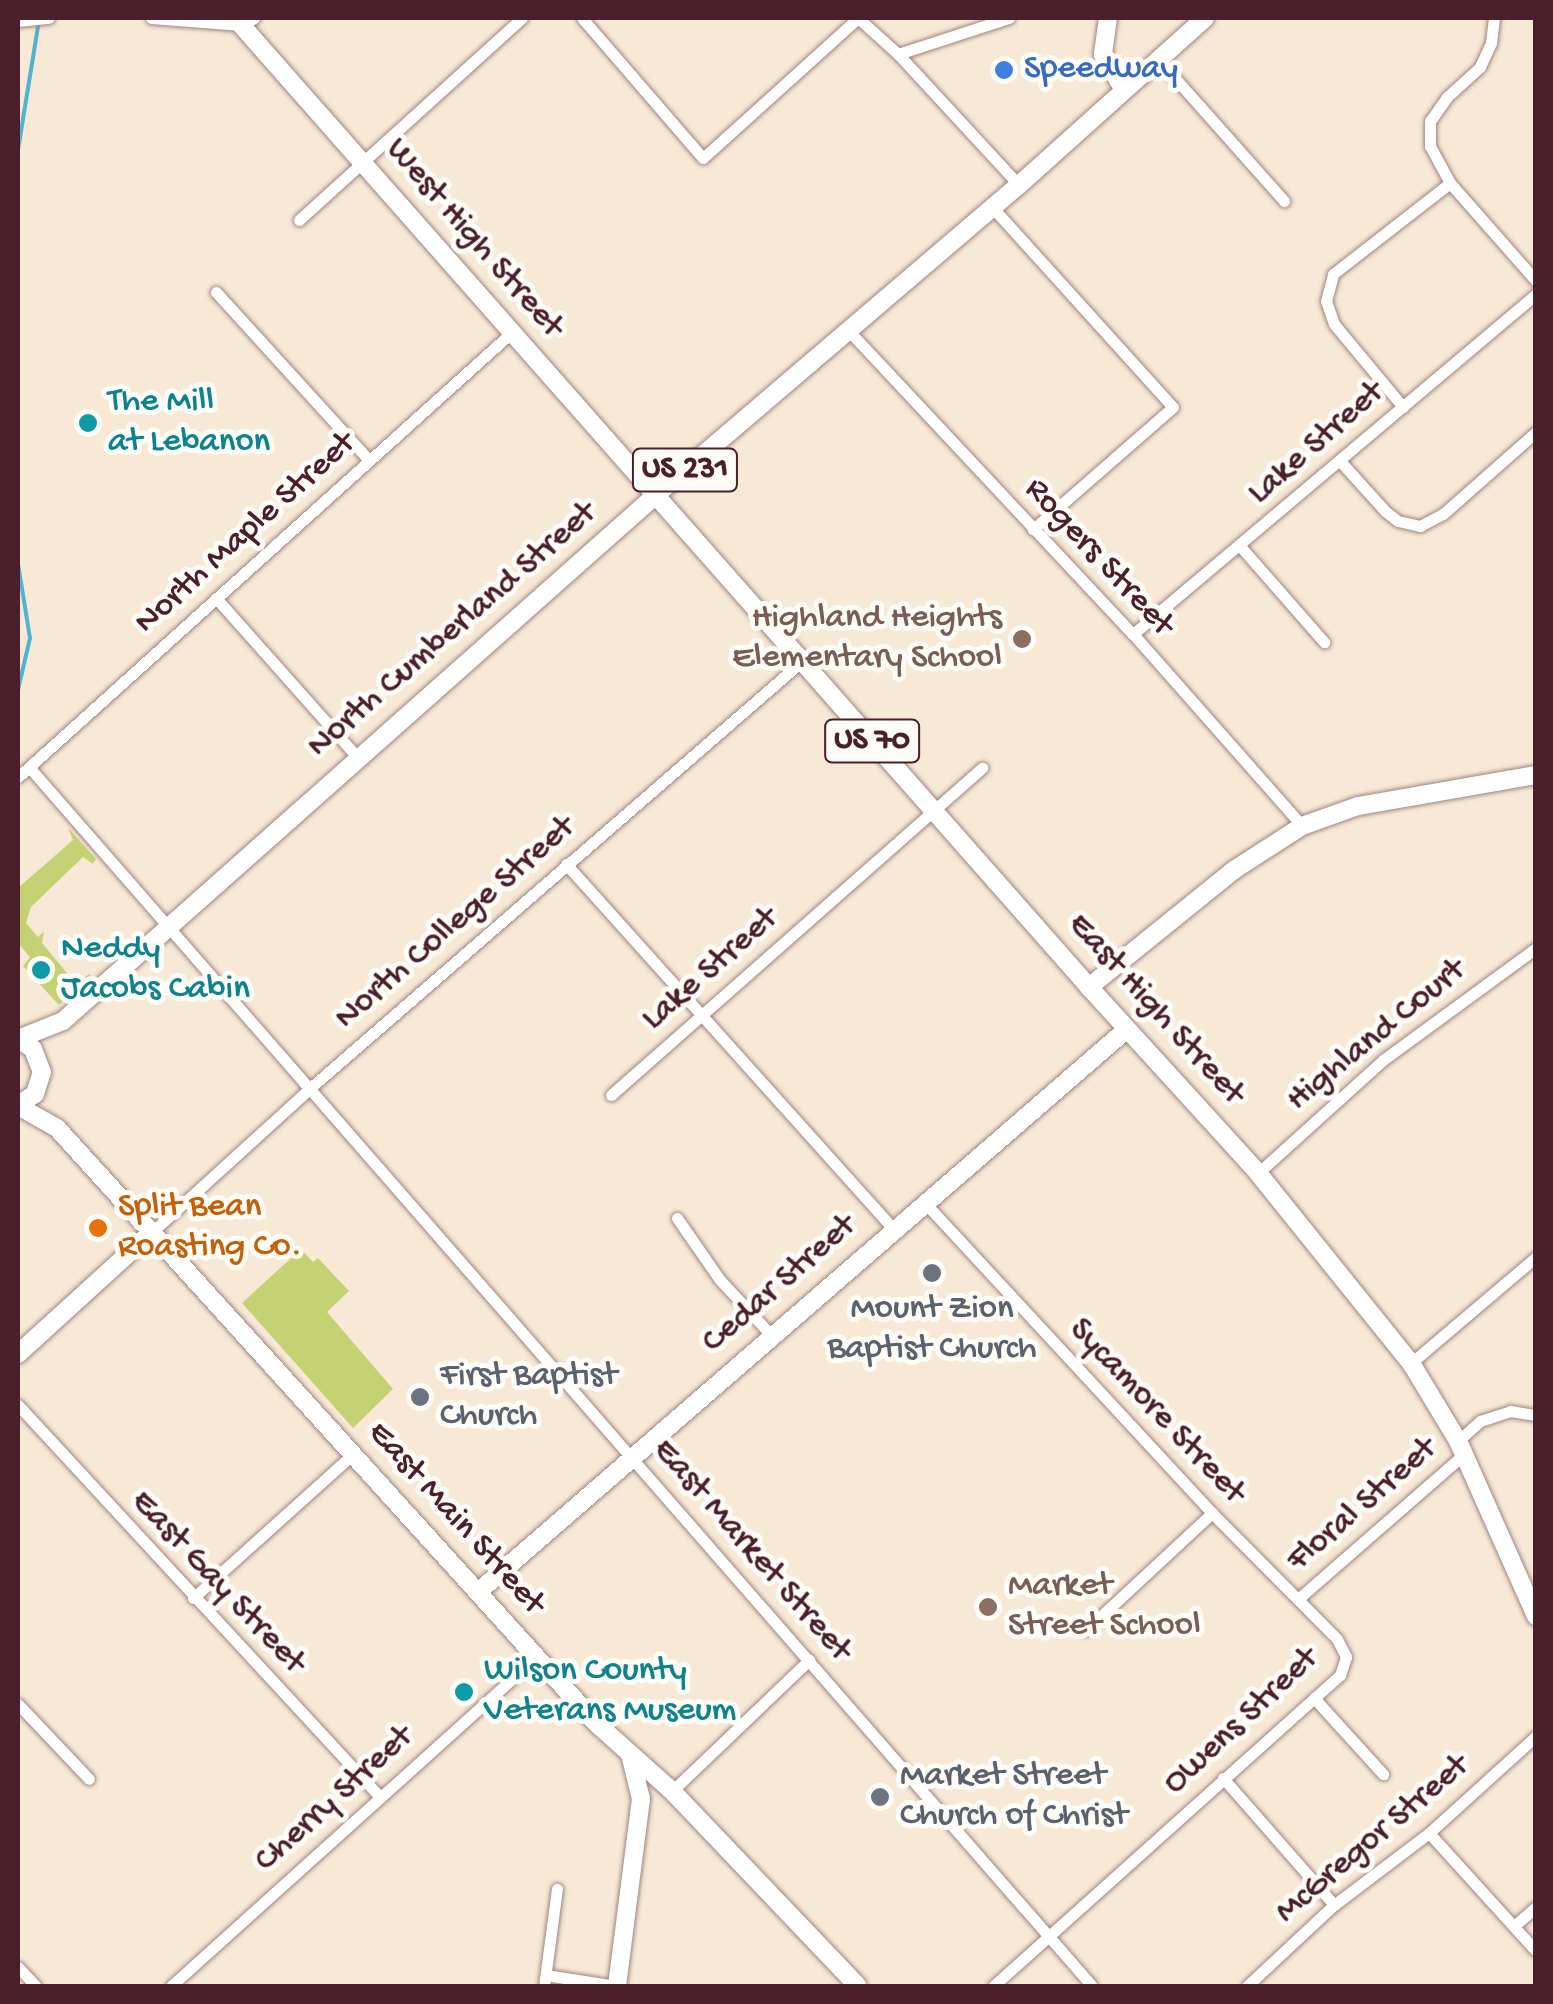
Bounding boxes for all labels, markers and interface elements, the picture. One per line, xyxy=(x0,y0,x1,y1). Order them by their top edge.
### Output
place label: Speedway xyxy=(1024,49,1178,91)
marker: Speedway xyxy=(993,59,1015,81)
street label: West High Street xyxy=(375,130,571,348)
street label: Lake Street xyxy=(1240,373,1394,515)
place label: The Mill at Lebanon xyxy=(108,382,270,464)
marker: The Mill at Lebanon xyxy=(77,412,99,434)
street label: North Maple Street xyxy=(127,424,365,644)
road number: US 231 xyxy=(630,443,740,497)
street label: Rogers Street xyxy=(1014,470,1182,646)
street label: North Cumberland Street xyxy=(300,494,606,768)
place label: Highland Heights Elementary School xyxy=(732,598,1002,680)
marker: Highland Heights Elementary School xyxy=(1011,628,1033,650)
road number: US 70 xyxy=(822,714,922,768)
street label: North College Street xyxy=(327,808,585,1040)
street label: Lake Street xyxy=(634,899,788,1041)
street label: East High Street xyxy=(1058,905,1252,1115)
place label: Neddy Jacobs Cabin xyxy=(61,929,250,1011)
street label: Highland Court xyxy=(1279,951,1475,1121)
marker: Neddy Jacobs Cabin xyxy=(30,959,52,981)
place label: Split Bean Roasting Co. xyxy=(118,1187,302,1269)
street label: Cedar Street xyxy=(694,1207,866,1363)
marker: Split Bean Roasting Co. xyxy=(87,1217,109,1239)
marker: Mount Zion Baptist Church xyxy=(921,1262,943,1284)
place label: Mount Zion Baptist Church xyxy=(827,1289,1037,1371)
street label: Sycamore Street xyxy=(1059,1310,1253,1514)
place label: First Baptist Church xyxy=(440,1356,617,1438)
marker: First Baptist Church xyxy=(409,1386,431,1408)
street label: East Main Street xyxy=(357,1413,553,1625)
street label: Floral Street xyxy=(1279,1429,1447,1583)
street label: East Market Street xyxy=(643,1431,859,1671)
street label: East Gay Street xyxy=(121,1482,313,1684)
place label: Market Street School xyxy=(1008,1566,1201,1648)
marker: Market Street School xyxy=(977,1596,999,1618)
street label: Owens Street xyxy=(1155,1639,1329,1805)
place label: Wilson County Veterans Museum xyxy=(484,1651,736,1733)
marker: Wilson County Veterans Museum xyxy=(453,1681,475,1703)
street label: Cherry Street xyxy=(247,1718,423,1882)
street label: McGregor Street xyxy=(1267,1747,1479,1933)
place label: Market Street Church of Christ xyxy=(900,1756,1128,1838)
marker: Market Street Church of Christ xyxy=(869,1786,891,1808)

